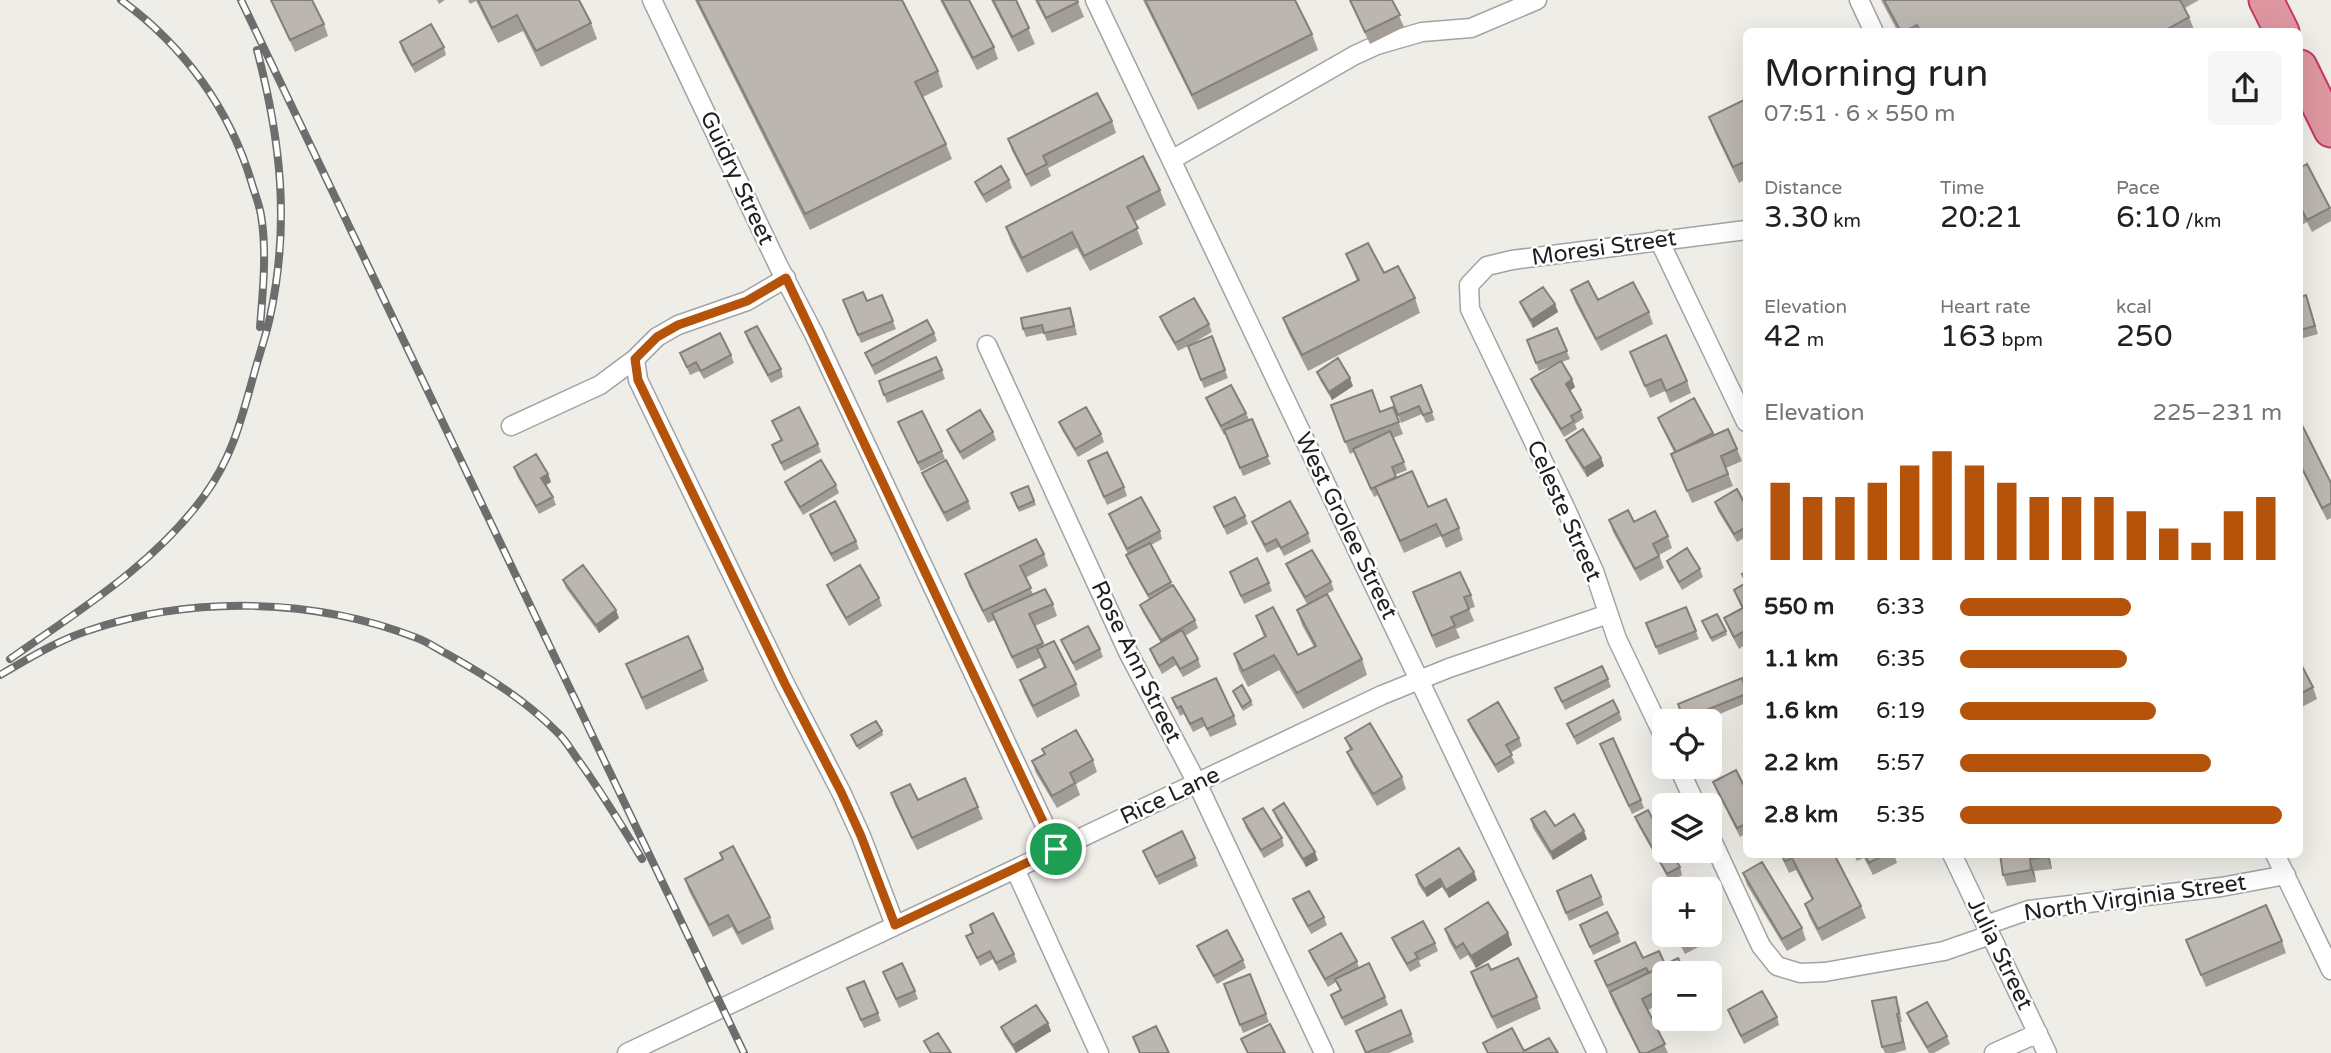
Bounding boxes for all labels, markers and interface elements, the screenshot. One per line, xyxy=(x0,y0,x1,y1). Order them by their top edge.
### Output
text: Morning run xyxy=(1764,51,1988,97)
button: share xyxy=(2208,51,2282,125)
text: 07:51 · 6 × 550 m xyxy=(1764,100,1955,128)
street label: Guidry Street xyxy=(694,107,780,250)
text: Distance xyxy=(1764,177,1842,199)
text: Time xyxy=(1940,177,1984,199)
text: Pace xyxy=(2116,177,2160,199)
text: 3.30 xyxy=(1764,199,1828,236)
text: 20:21 xyxy=(1940,199,2023,236)
text: 6:10 xyxy=(2116,199,2180,236)
text: km xyxy=(1828,210,1861,232)
text: /km xyxy=(2180,210,2221,232)
street label: Moresi Street xyxy=(1530,224,1678,272)
text: Elevation xyxy=(1764,296,1847,318)
text: Heart rate xyxy=(1940,296,2031,318)
text: kcal xyxy=(2116,296,2152,318)
text: 42 xyxy=(1764,318,1802,355)
text: 163 xyxy=(1940,318,1997,355)
text: 250 xyxy=(2116,318,2173,355)
text: m xyxy=(1802,329,1824,351)
text: bpm xyxy=(1997,329,2043,351)
text: Elevation xyxy=(1764,399,1865,427)
text: 225–231 m xyxy=(2153,399,2282,427)
street label: West Grolee Street xyxy=(1289,428,1403,624)
street label: Celeste Street xyxy=(1520,436,1608,586)
street label: Rose Ann Street xyxy=(1085,576,1188,748)
text: 550 m xyxy=(1764,593,1834,621)
text: 6:33 xyxy=(1876,593,1925,621)
text: 1.1 km xyxy=(1764,645,1839,673)
text: 6:35 xyxy=(1876,645,1925,673)
text: 1.6 km xyxy=(1764,697,1839,725)
text: 6:19 xyxy=(1876,697,1925,725)
map controls xyxy=(1652,709,1722,1031)
button: locate xyxy=(1652,709,1722,779)
text: 2.2 km xyxy=(1764,749,1839,777)
text: 5:57 xyxy=(1876,749,1925,777)
street label: Rice Lane xyxy=(1116,761,1224,831)
button: layers xyxy=(1652,793,1722,863)
text: 2.8 km xyxy=(1764,801,1838,829)
text: 5:35 xyxy=(1876,801,1925,829)
pin xyxy=(1026,819,1086,879)
icon: arrive xyxy=(1037,830,1075,868)
street label: North Virginia Street xyxy=(2022,869,2248,927)
button: + xyxy=(1652,877,1722,947)
street label: Julia Street xyxy=(1961,894,2039,1015)
button: − xyxy=(1652,961,1722,1031)

